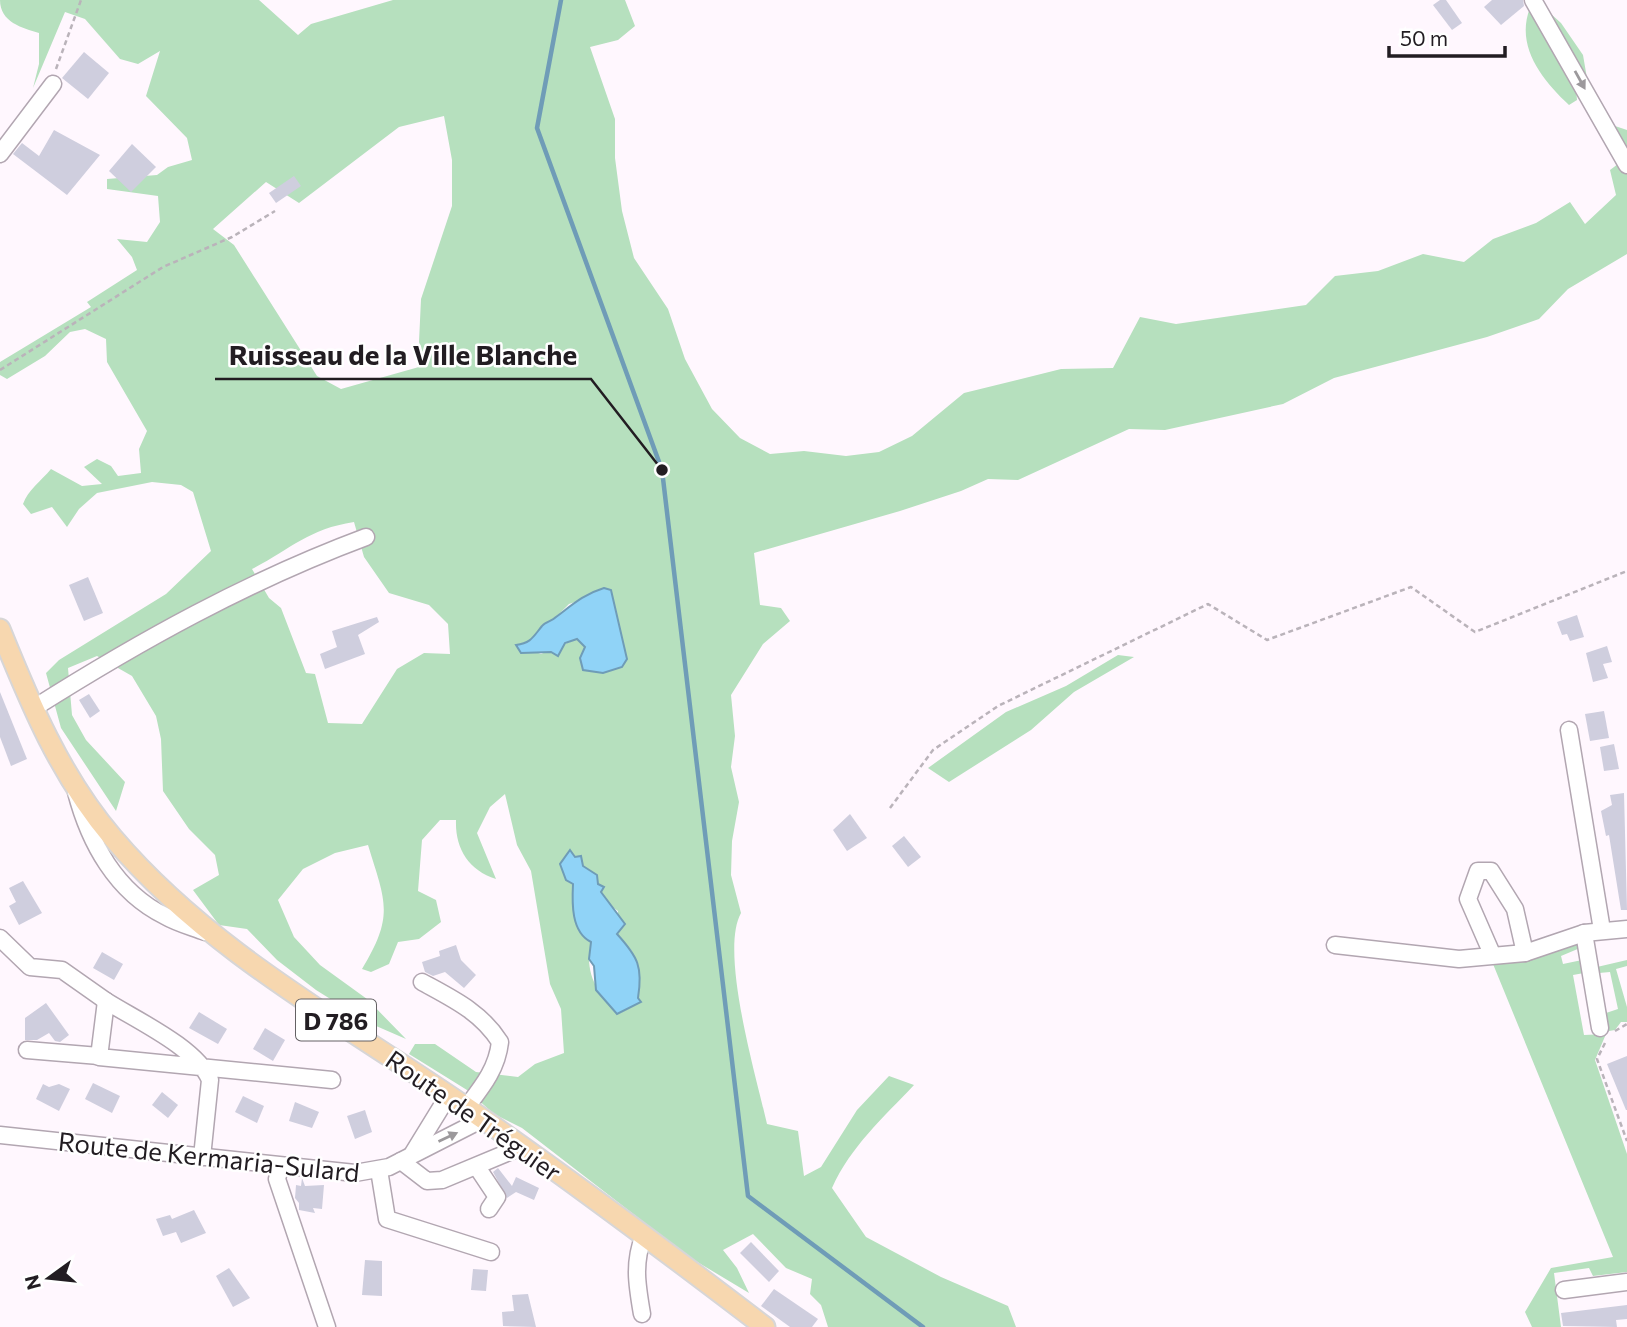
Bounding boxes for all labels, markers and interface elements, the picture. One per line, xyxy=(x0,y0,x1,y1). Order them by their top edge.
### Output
scale bar xyxy=(1389,14,1504,58)
text: 50 m xyxy=(1400,25,1448,50)
one-way arrow xyxy=(1574,70,1586,90)
callout: Ruisseau de la Ville Blanche xyxy=(215,330,591,379)
text: Ruisseau de la Ville Blanche xyxy=(229,337,577,371)
road number: D 786 xyxy=(296,1000,376,1040)
street label: Route de Tréguier xyxy=(380,1043,568,1187)
street label: Route de Kermaria-Sulard xyxy=(57,1125,361,1187)
one-way arrow xyxy=(438,1131,458,1142)
north arrow xyxy=(14,1243,84,1313)
text: N xyxy=(19,1273,45,1292)

